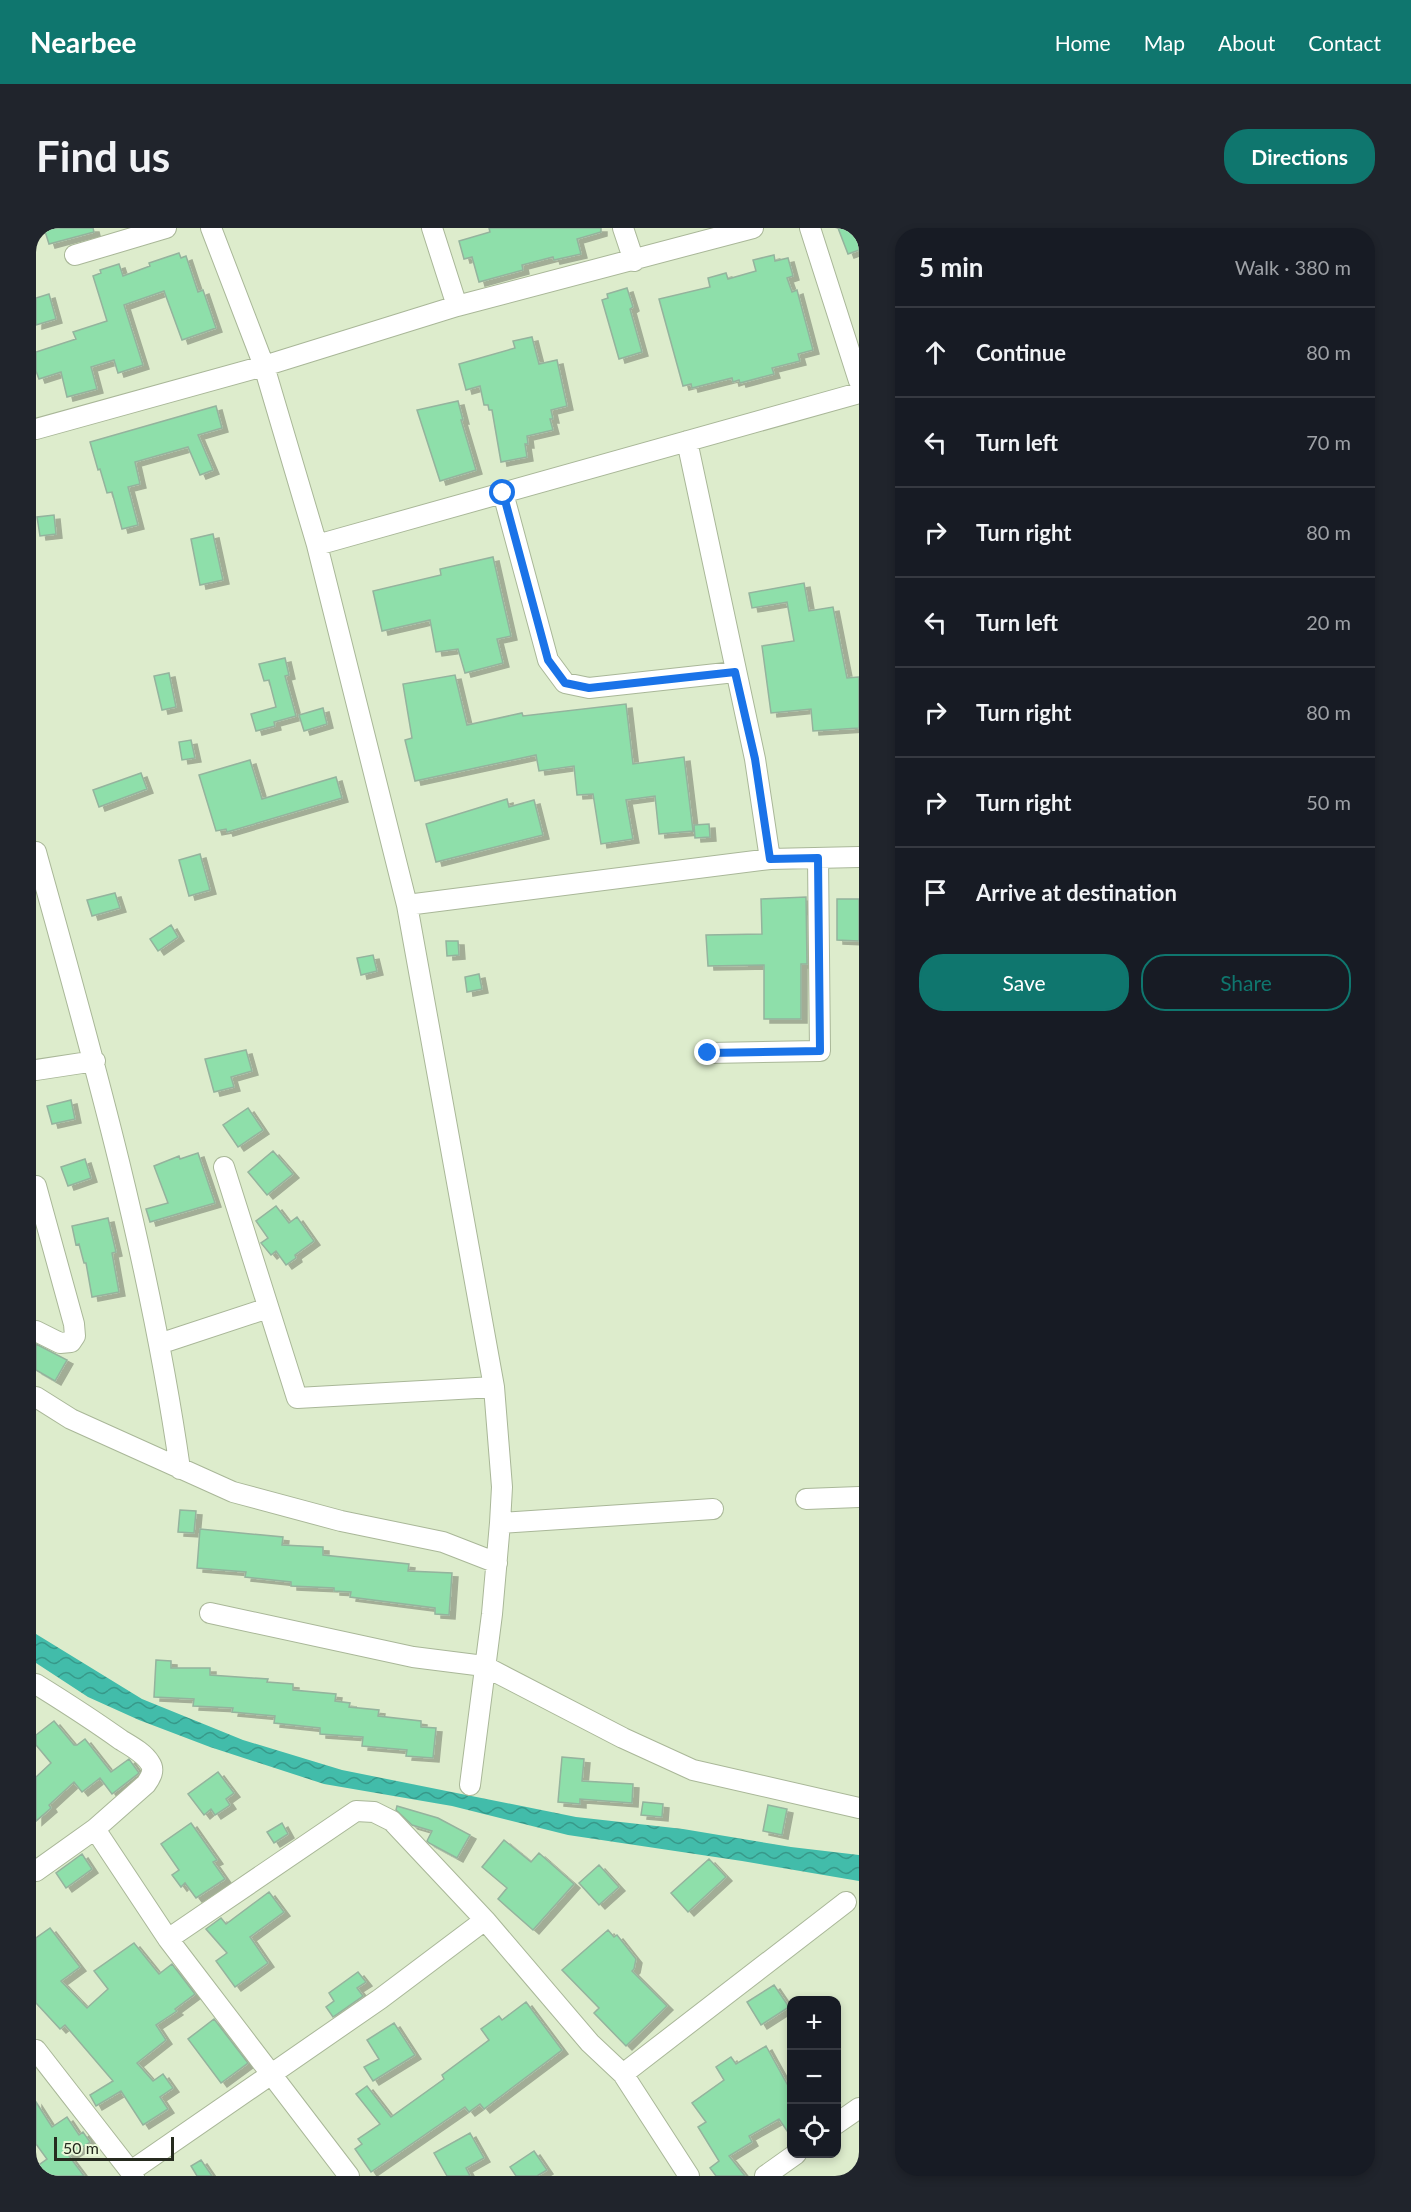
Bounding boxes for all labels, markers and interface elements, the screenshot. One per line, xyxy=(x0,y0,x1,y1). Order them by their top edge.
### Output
text: Nearbee xyxy=(30,25,137,59)
text: Home xyxy=(1055,30,1111,55)
text: Map xyxy=(1144,30,1185,55)
text: About xyxy=(1218,30,1275,55)
text: Contact xyxy=(1308,30,1381,55)
button: Directions xyxy=(1224,129,1375,184)
text: Find us xyxy=(36,131,170,181)
text: 5 min xyxy=(919,251,983,283)
text: Walk · 380 m xyxy=(1235,255,1351,279)
icon: ahead xyxy=(919,336,952,369)
text: Continue xyxy=(976,339,1066,366)
text: 80 m xyxy=(1306,340,1351,364)
icon: left xyxy=(919,426,952,459)
text: Turn left xyxy=(976,429,1058,456)
text: 70 m xyxy=(1306,430,1351,454)
route start xyxy=(489,479,515,505)
icon: right xyxy=(919,516,952,549)
text: Turn right xyxy=(976,519,1071,546)
text: 80 m xyxy=(1306,520,1351,544)
icon: left xyxy=(919,606,952,639)
text: Turn left xyxy=(976,609,1058,636)
text: 20 m xyxy=(1306,610,1351,634)
icon: right xyxy=(919,696,952,729)
text: Turn right xyxy=(976,699,1071,726)
text: 80 m xyxy=(1306,700,1351,724)
icon: right xyxy=(919,786,952,819)
text: Turn right xyxy=(976,789,1071,816)
text: 50 m xyxy=(1306,790,1351,814)
icon: arrive xyxy=(919,876,952,909)
text: Arrive at destination xyxy=(976,879,1177,906)
button: Save xyxy=(919,954,1129,1011)
button: Share xyxy=(1141,954,1351,1011)
route end xyxy=(694,1039,720,1065)
map controls xyxy=(787,1996,841,2158)
button: + xyxy=(787,1996,841,2050)
button: − xyxy=(787,2050,841,2104)
button: locate xyxy=(787,2104,841,2158)
scale bar xyxy=(54,2134,174,2162)
text: 50 m xyxy=(63,2138,99,2157)

